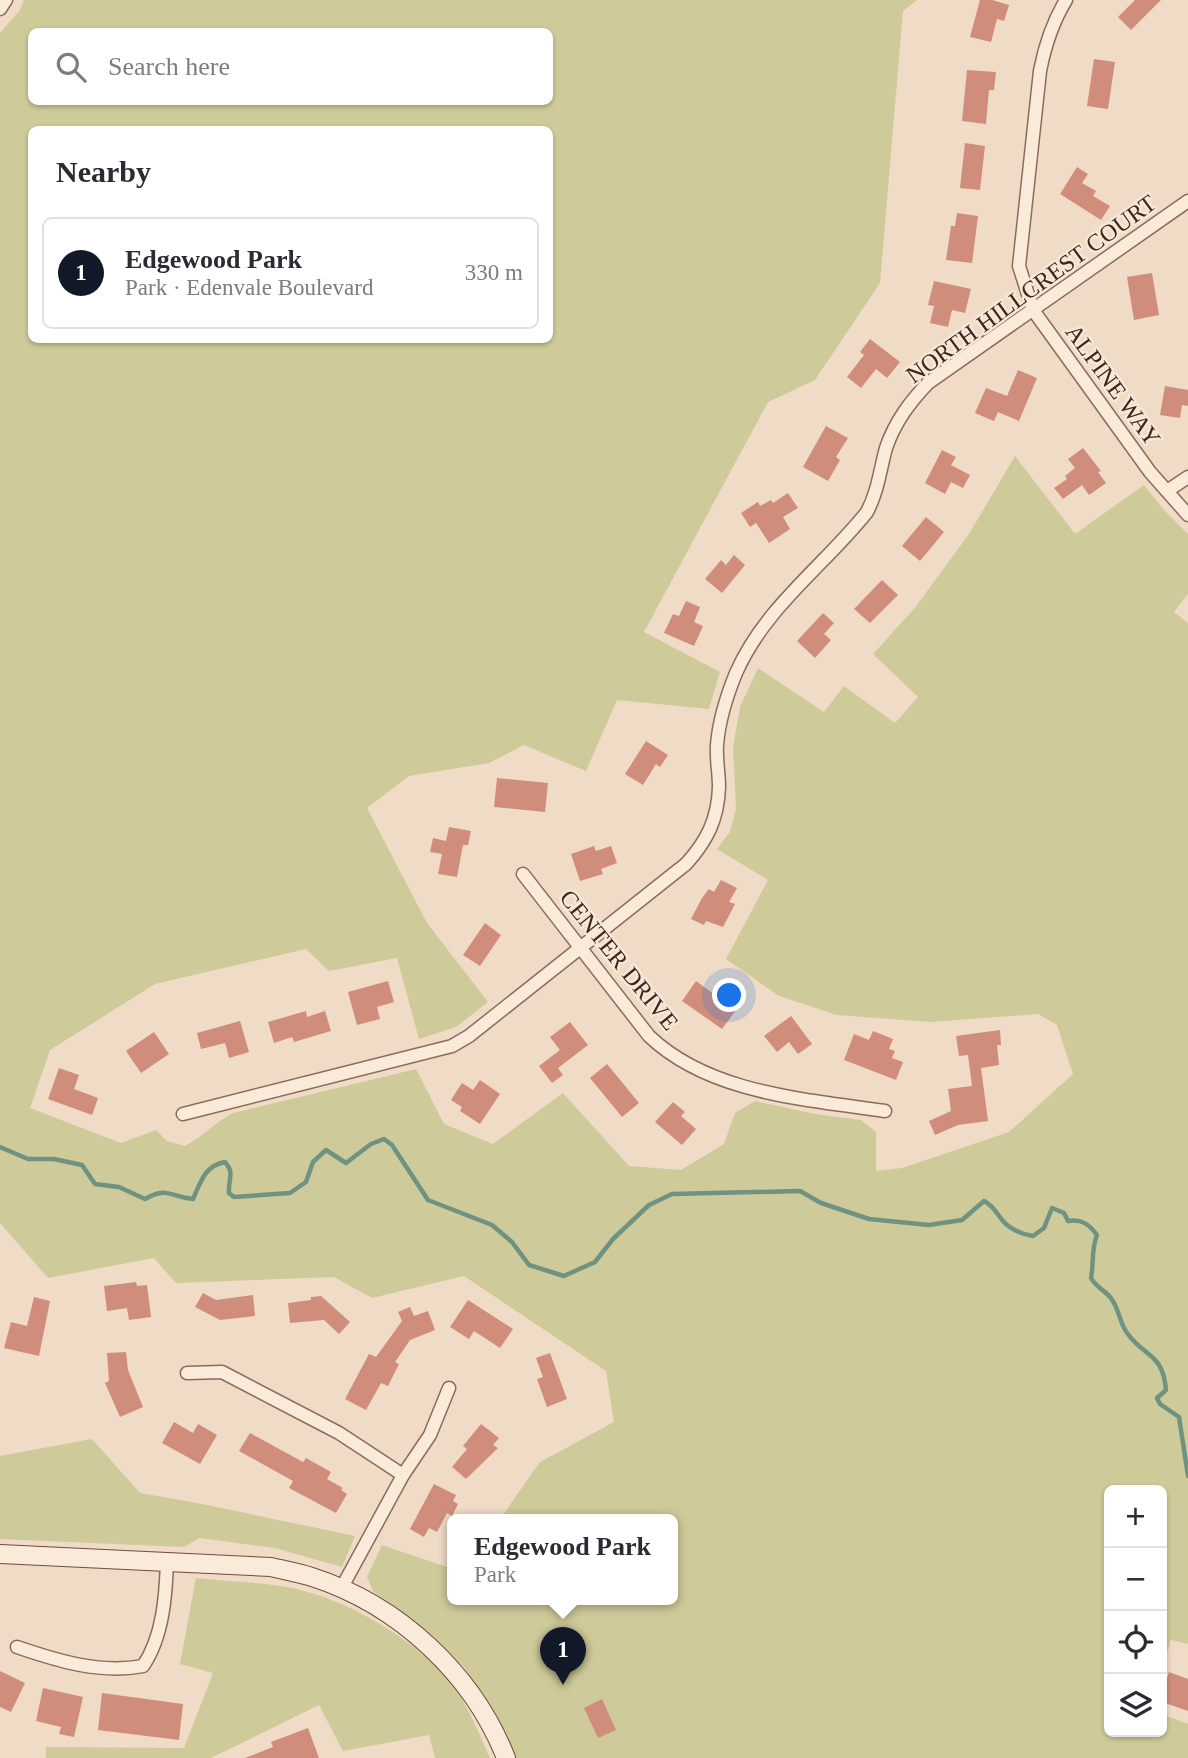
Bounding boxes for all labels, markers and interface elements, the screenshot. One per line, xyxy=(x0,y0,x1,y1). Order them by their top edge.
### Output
search box xyxy=(28,28,553,105)
icon: search xyxy=(52,48,90,86)
text: Search here xyxy=(108,52,230,81)
text: Nearby xyxy=(56,155,151,188)
street label: NORTH HILLCREST COURT xyxy=(901,190,1161,388)
text: Edgewood Park xyxy=(125,245,302,274)
text: 1 xyxy=(75,260,87,285)
text: 330 m xyxy=(465,260,523,285)
text: Park · Edenvale Boulevard xyxy=(125,275,373,300)
street label: ALPINE WAY xyxy=(1060,319,1166,451)
street label: CENTER DRIVE xyxy=(555,885,683,1035)
your location xyxy=(712,978,746,1012)
map controls xyxy=(1104,1485,1167,1737)
button: + xyxy=(1104,1485,1167,1548)
popup xyxy=(447,1514,678,1605)
text: Edgewood Park xyxy=(474,1532,651,1561)
button: − xyxy=(1104,1548,1167,1611)
text: Park xyxy=(474,1562,516,1587)
button: locate xyxy=(1104,1611,1167,1674)
pin: 1 xyxy=(540,1627,586,1685)
button: layers xyxy=(1104,1674,1167,1737)

